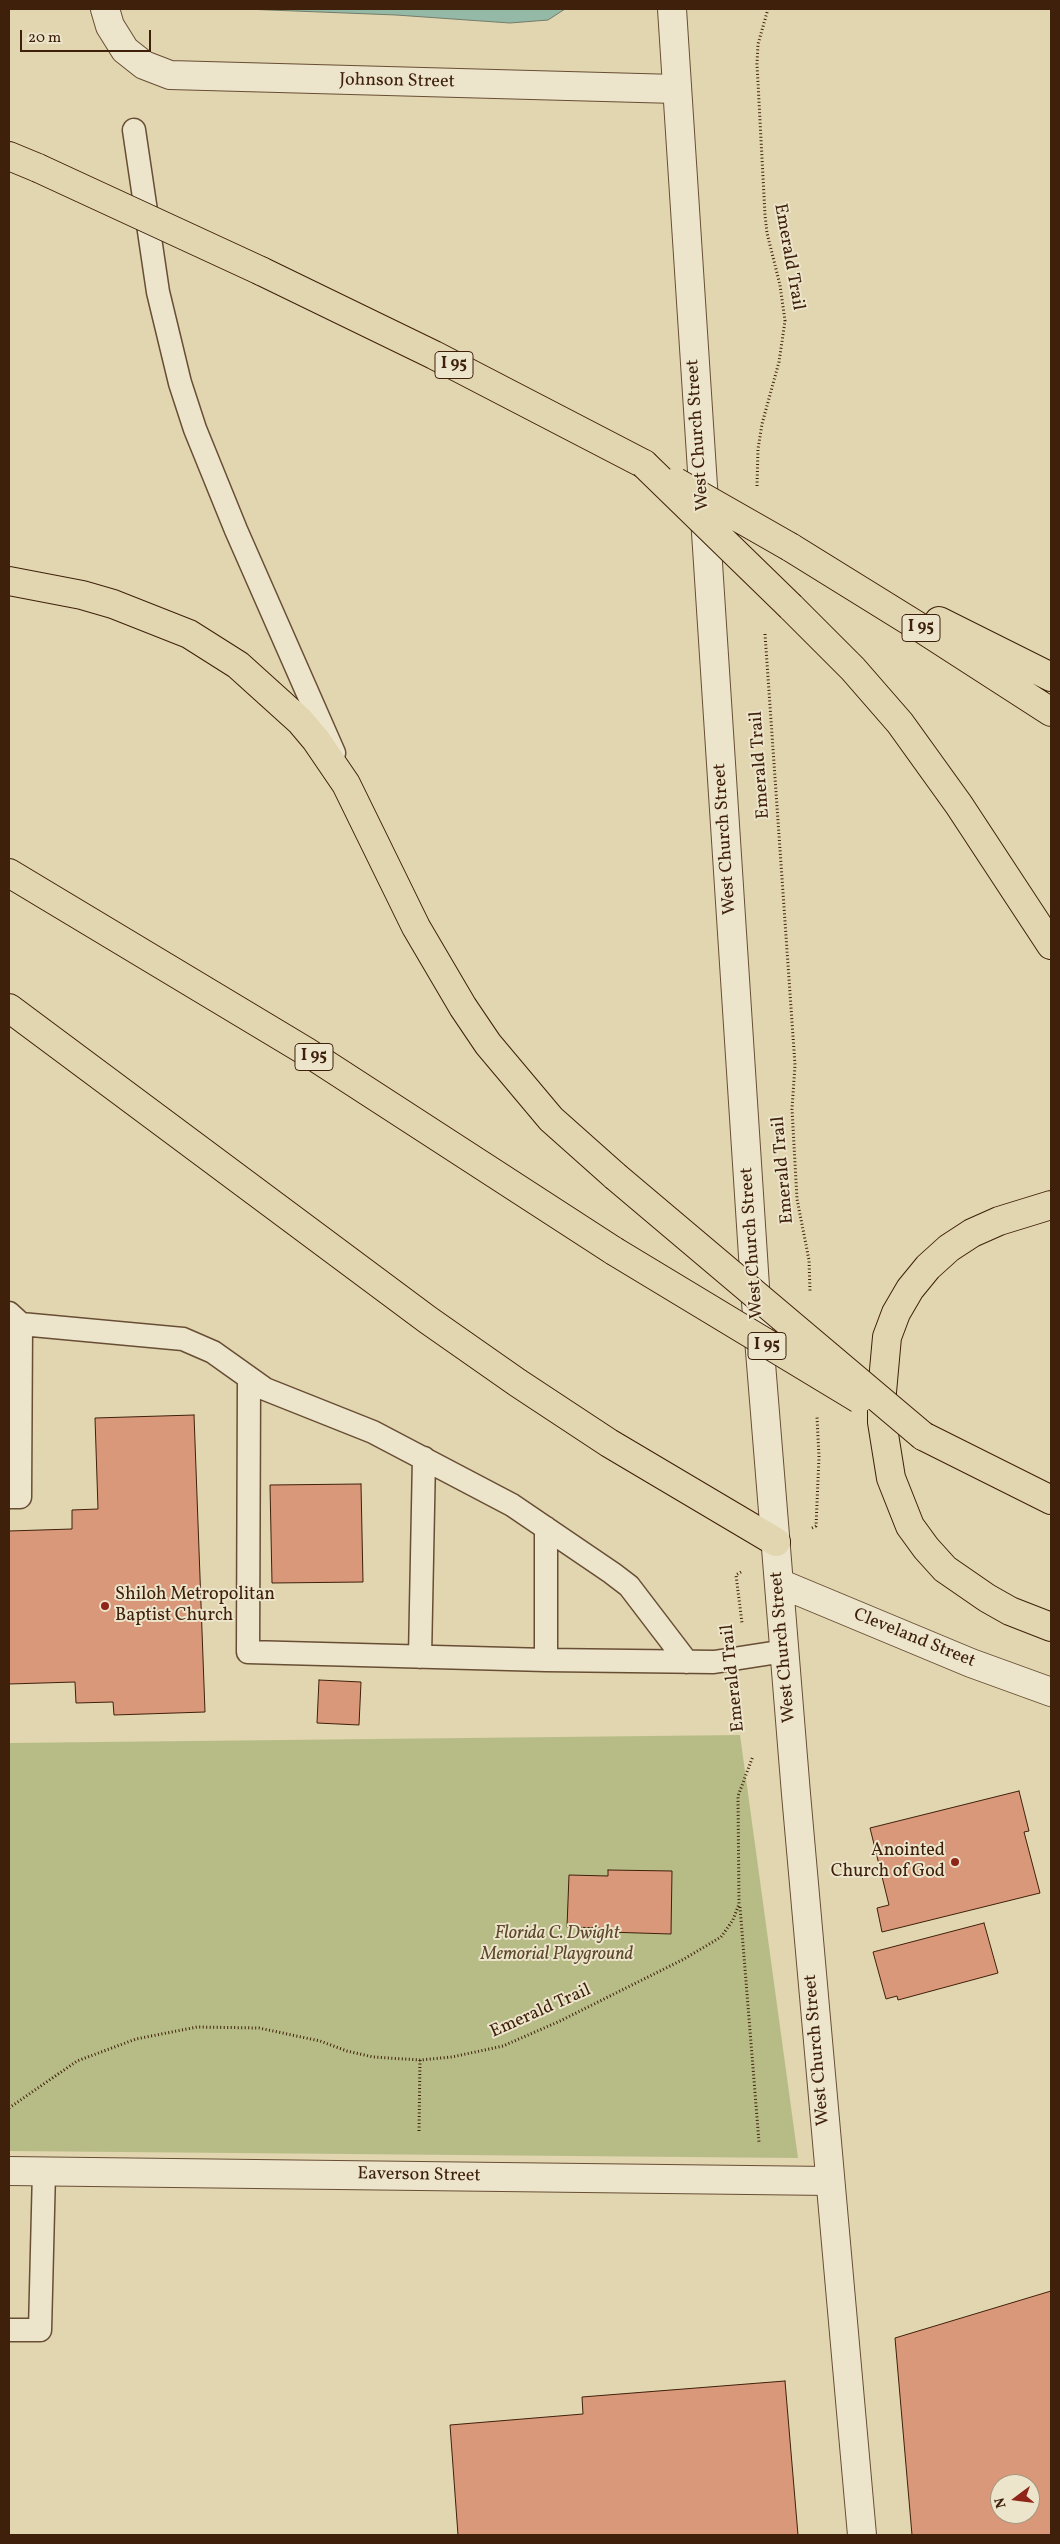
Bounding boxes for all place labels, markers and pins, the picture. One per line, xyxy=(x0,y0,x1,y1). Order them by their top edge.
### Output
place label: Shiloh Metropolitan Baptist Church xyxy=(115,1585,275,1628)
marker: Shiloh Metropolitan Baptist Church xyxy=(99,1600,111,1612)
place label: Anointed Church of God xyxy=(831,1841,945,1884)
marker: Anointed Church of God xyxy=(949,1856,961,1868)

